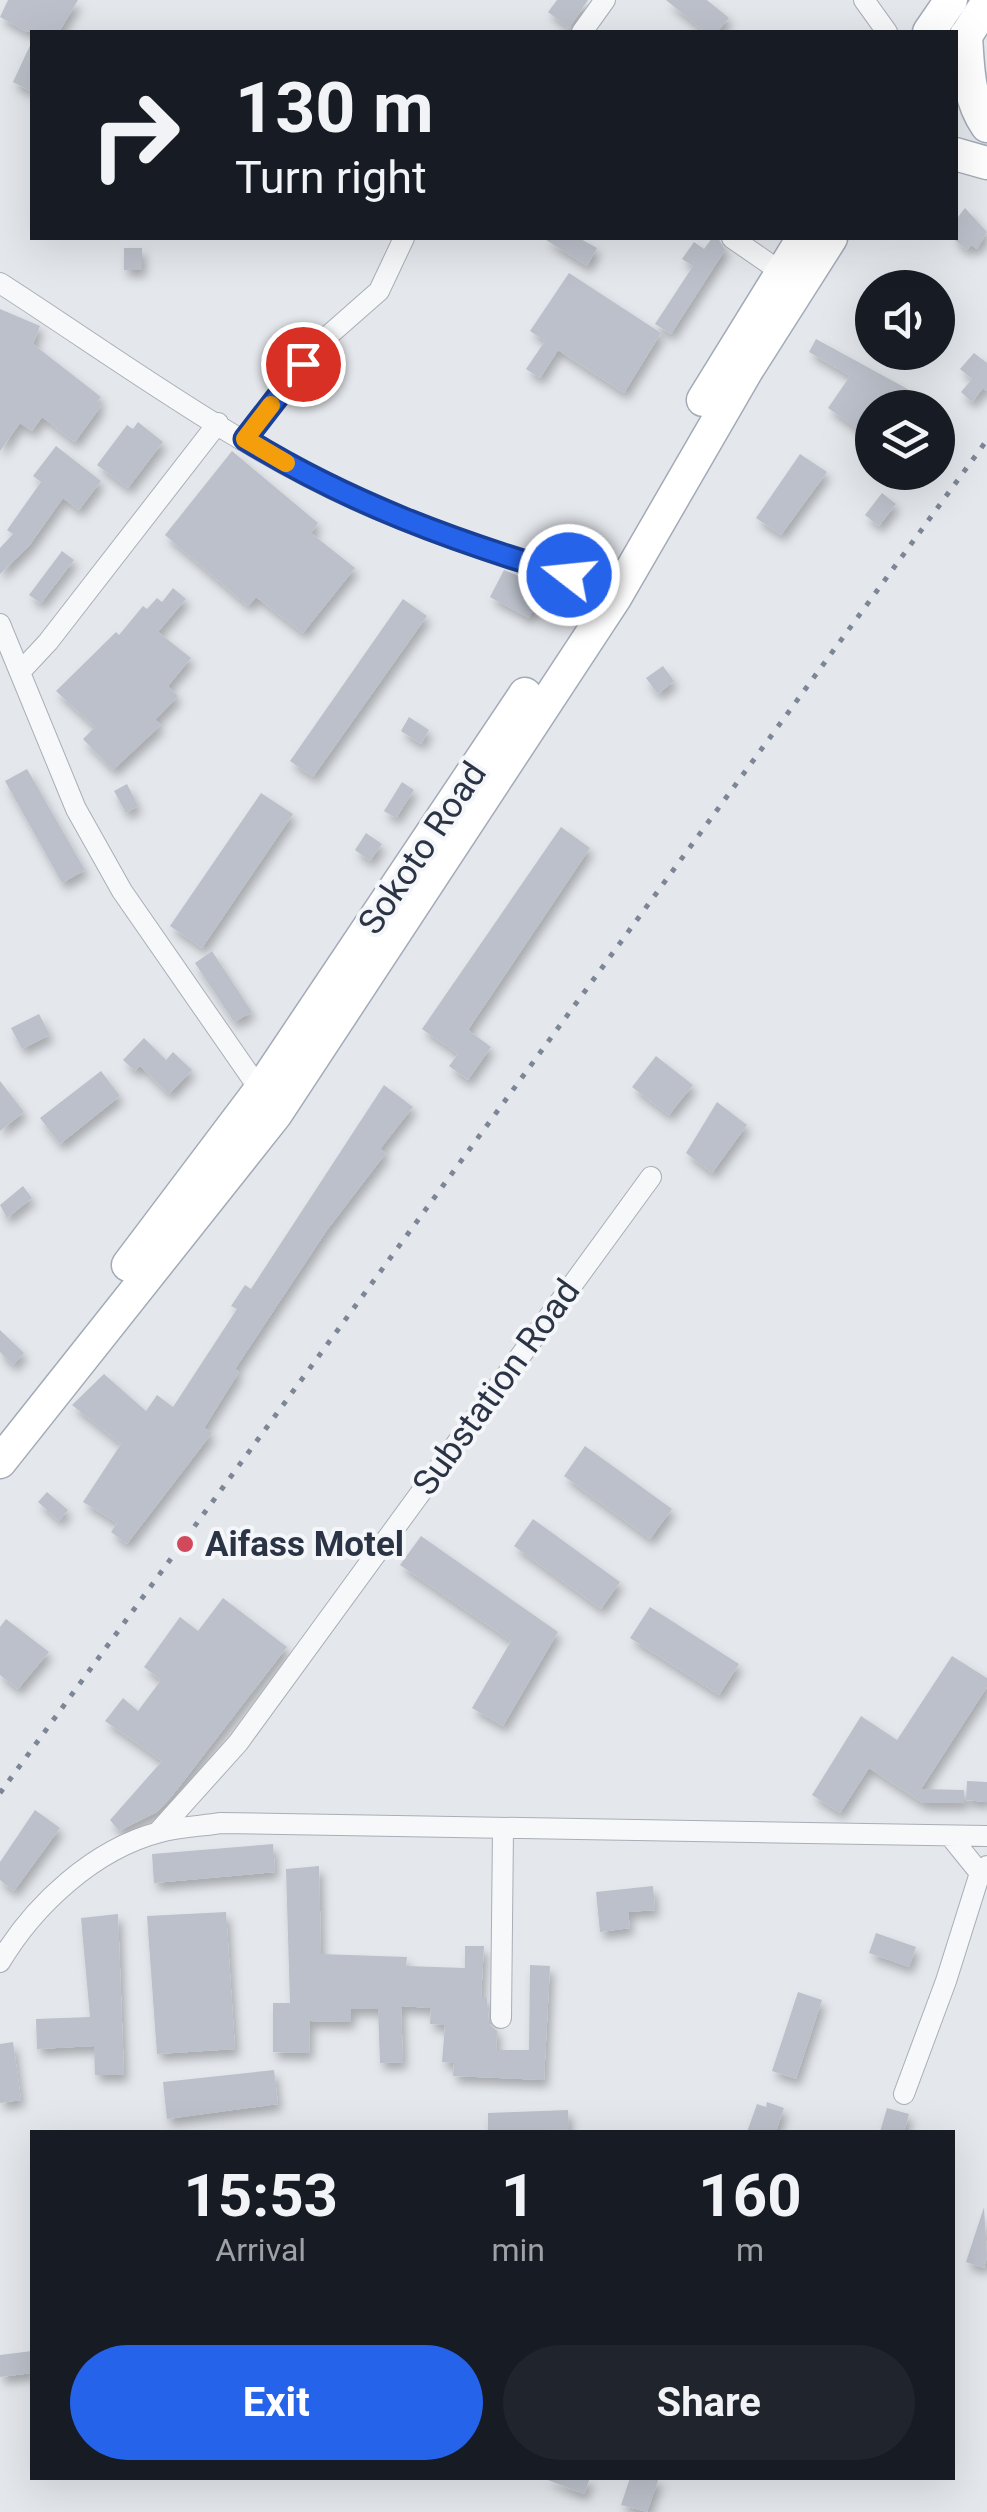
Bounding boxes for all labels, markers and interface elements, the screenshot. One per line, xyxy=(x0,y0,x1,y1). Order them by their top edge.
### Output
text: 130 m xyxy=(235,67,434,149)
icon: right xyxy=(70,70,200,200)
text: Turn right xyxy=(235,151,427,204)
map controls xyxy=(855,270,955,490)
button: sound xyxy=(855,270,955,370)
pin xyxy=(261,322,346,407)
icon: arrive xyxy=(276,337,331,392)
button: layers xyxy=(855,390,955,490)
position arrow xyxy=(517,523,621,627)
street label: Sokoto Road xyxy=(350,755,495,942)
street label: Substation Road xyxy=(404,1271,588,1503)
place label: Aifass Motel xyxy=(205,1524,404,1565)
marker: Aifass Motel xyxy=(174,1533,196,1555)
text: 15:53 xyxy=(183,2160,338,2231)
text: 1 xyxy=(501,2160,535,2231)
text: 160 xyxy=(698,2160,802,2231)
text: Arrival xyxy=(215,2231,306,2269)
text: min xyxy=(491,2231,545,2269)
text: m xyxy=(736,2231,764,2269)
button: Exit xyxy=(70,2345,483,2460)
button: Share xyxy=(503,2345,915,2460)

